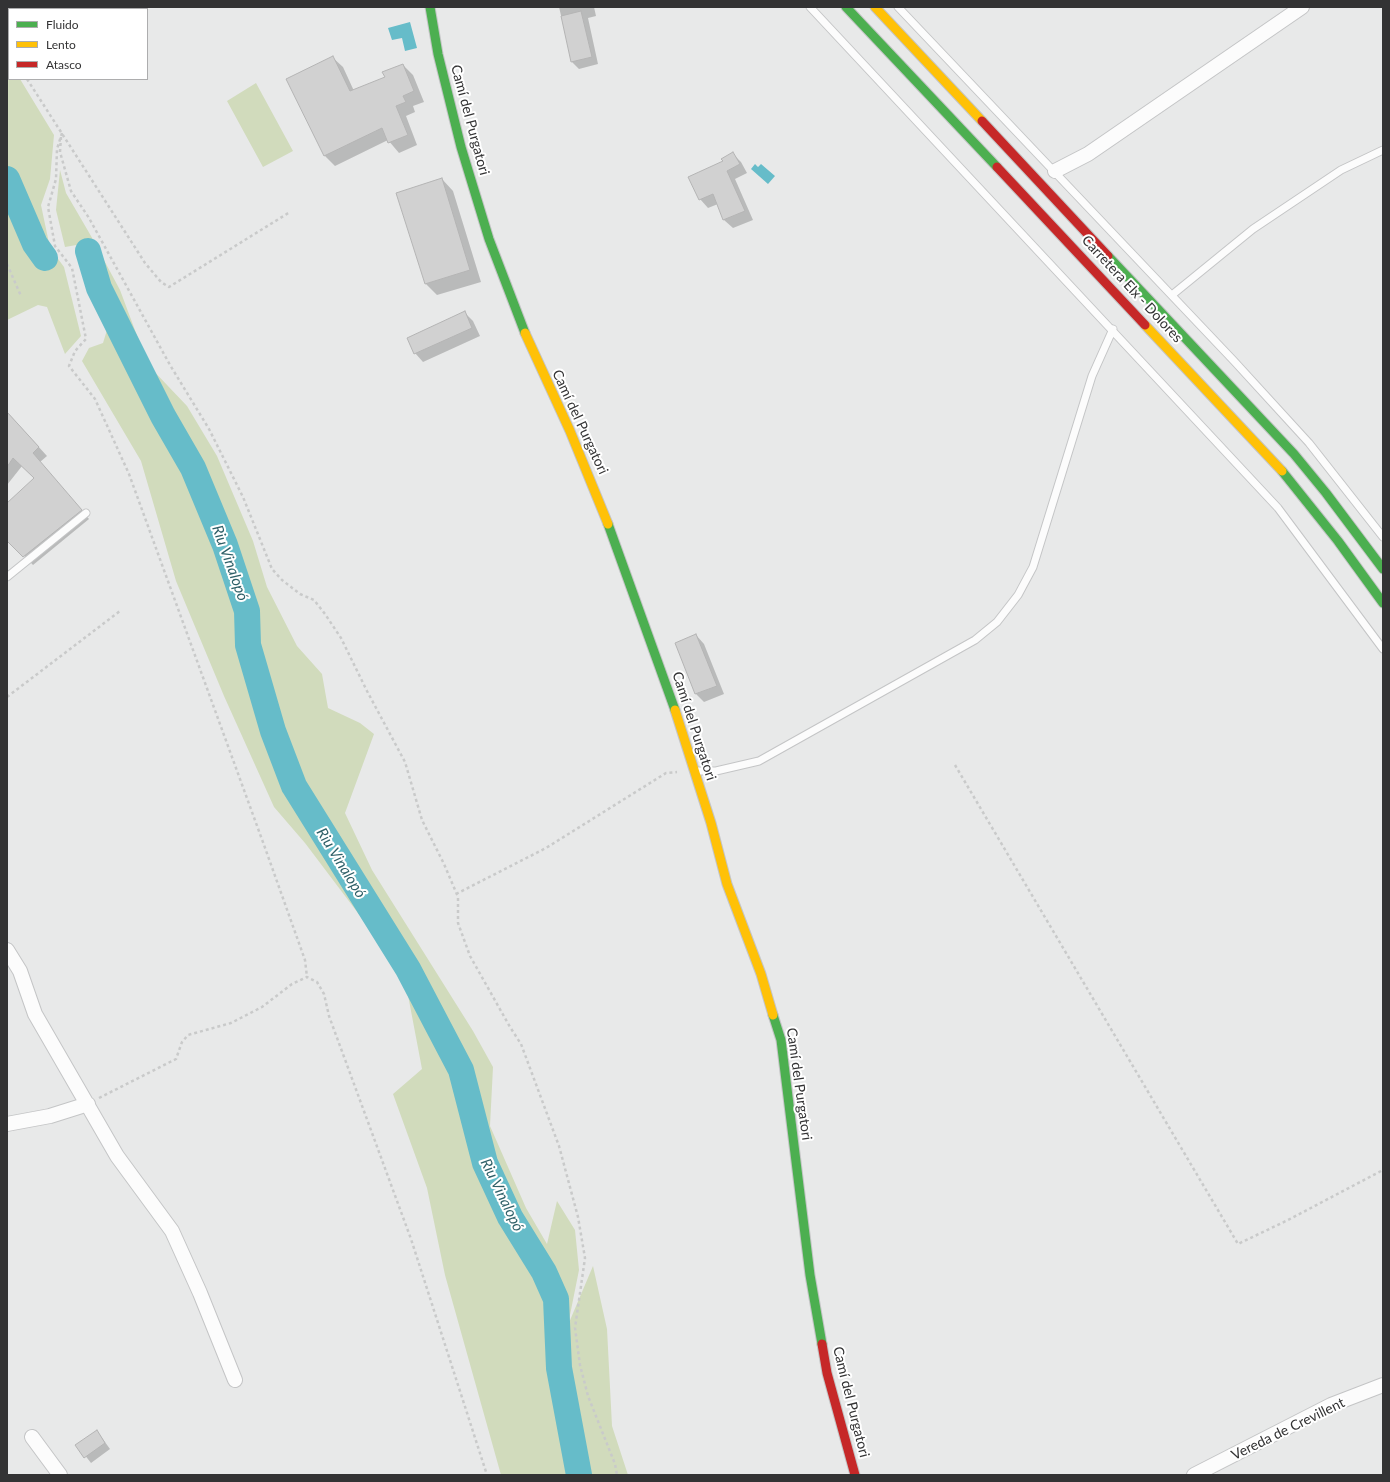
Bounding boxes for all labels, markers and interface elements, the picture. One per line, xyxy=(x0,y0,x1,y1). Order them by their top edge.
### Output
legend xyxy=(8,8,148,80)
text: Fluido xyxy=(46,17,79,32)
text: Lento xyxy=(46,37,76,52)
text: Atasco xyxy=(46,57,82,72)
street label: Camí del Purgatori xyxy=(447,63,493,177)
street label: Carretera Elx - Dolores xyxy=(1078,232,1186,346)
street label: Camí del Purgatori xyxy=(548,367,612,477)
water label: Riu Vinalopó xyxy=(208,523,252,603)
street label: Camí del Purgatori xyxy=(668,669,720,783)
water label: Riu Vinalopó xyxy=(312,825,370,901)
street label: Camí del Purgatori xyxy=(783,1027,815,1141)
water label: Riu Vinalopó xyxy=(477,1156,527,1234)
street label: Camí del Purgatori xyxy=(829,1345,873,1459)
street label: Vereda de Crevillent xyxy=(1229,1394,1347,1464)

